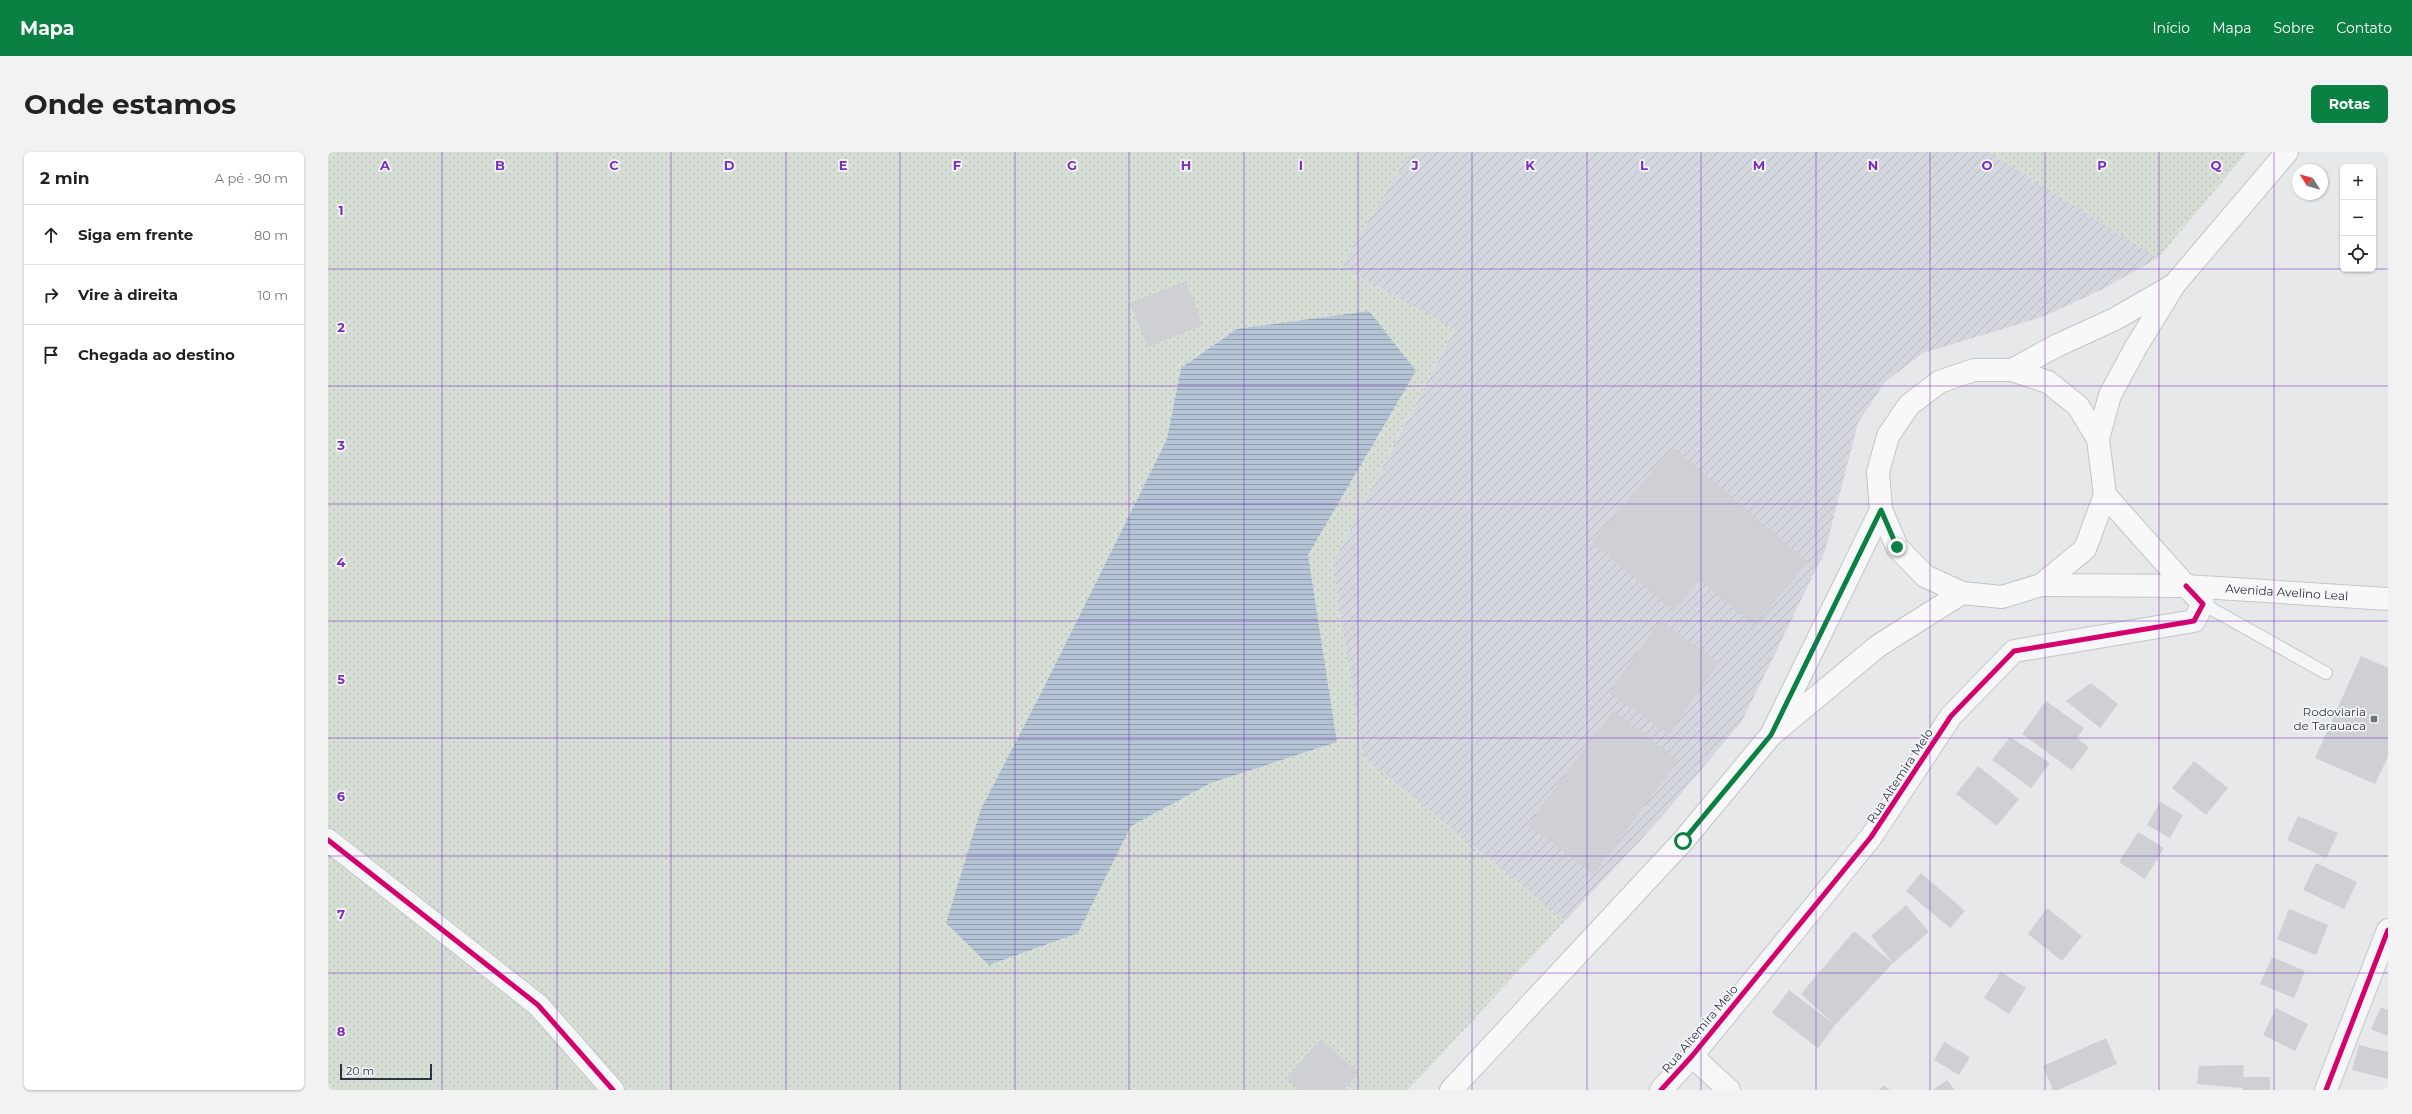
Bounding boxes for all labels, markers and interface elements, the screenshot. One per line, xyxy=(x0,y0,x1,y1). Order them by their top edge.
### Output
text: Mapa xyxy=(20,17,75,40)
text: Início xyxy=(2152,19,2190,37)
text: Mapa xyxy=(2212,19,2252,37)
text: Sobre xyxy=(2274,19,2314,37)
text: Contato xyxy=(2336,19,2392,37)
button: Rotas xyxy=(2311,85,2388,123)
text: Onde estamos xyxy=(24,87,236,121)
text: A xyxy=(379,157,391,173)
text: B xyxy=(495,157,505,173)
text: C xyxy=(609,157,619,173)
text: D xyxy=(724,157,735,173)
text: E xyxy=(839,157,848,173)
text: F xyxy=(953,157,961,173)
text: G xyxy=(1067,157,1077,173)
text: H xyxy=(1181,157,1191,173)
text: I xyxy=(1299,157,1303,173)
text: J xyxy=(1410,157,1419,173)
text: K xyxy=(1525,157,1535,173)
text: L xyxy=(1640,157,1648,173)
text: M xyxy=(1753,157,1765,173)
text: N xyxy=(1868,157,1878,173)
text: O xyxy=(1982,157,1993,173)
text: P xyxy=(2097,157,2107,173)
text: Q xyxy=(2211,157,2222,173)
north arrow xyxy=(2292,164,2328,200)
map controls xyxy=(2340,164,2376,272)
button: + xyxy=(2340,164,2376,200)
text: 2 min xyxy=(40,168,90,188)
text: A pé · 90 m xyxy=(215,170,288,186)
button: − xyxy=(2340,200,2376,236)
text: 1 xyxy=(338,202,344,218)
icon: ahead xyxy=(40,224,62,246)
text: Siga em frente xyxy=(78,225,193,244)
text: 80 m xyxy=(254,227,288,243)
button: locate xyxy=(2340,236,2376,272)
icon: right xyxy=(40,284,62,306)
text: Vire à direita xyxy=(78,285,178,304)
text: 10 m xyxy=(258,287,288,303)
text: 2 xyxy=(337,319,345,335)
icon: arrive xyxy=(40,344,62,366)
text: Chegada ao destino xyxy=(78,345,235,364)
text: 3 xyxy=(336,437,345,453)
route end xyxy=(1888,538,1906,556)
text: 4 xyxy=(337,554,346,570)
street label: Avenida Avelino Leal xyxy=(2225,581,2349,603)
text: 5 xyxy=(337,671,345,687)
place label: Rodoviaria de Tarauaca xyxy=(2293,704,2366,733)
marker: Rodoviaria de Tarauaca xyxy=(2369,714,2379,724)
street label: Rua Altemira Melo xyxy=(1863,725,1936,826)
text: 6 xyxy=(337,788,346,804)
route start xyxy=(1674,832,1692,850)
text: 7 xyxy=(337,906,345,922)
street label: Rua Altemira Melo xyxy=(1658,982,1741,1076)
text: 8 xyxy=(337,1023,346,1039)
scale bar xyxy=(340,1062,432,1081)
text: 20 m xyxy=(346,1064,374,1078)

